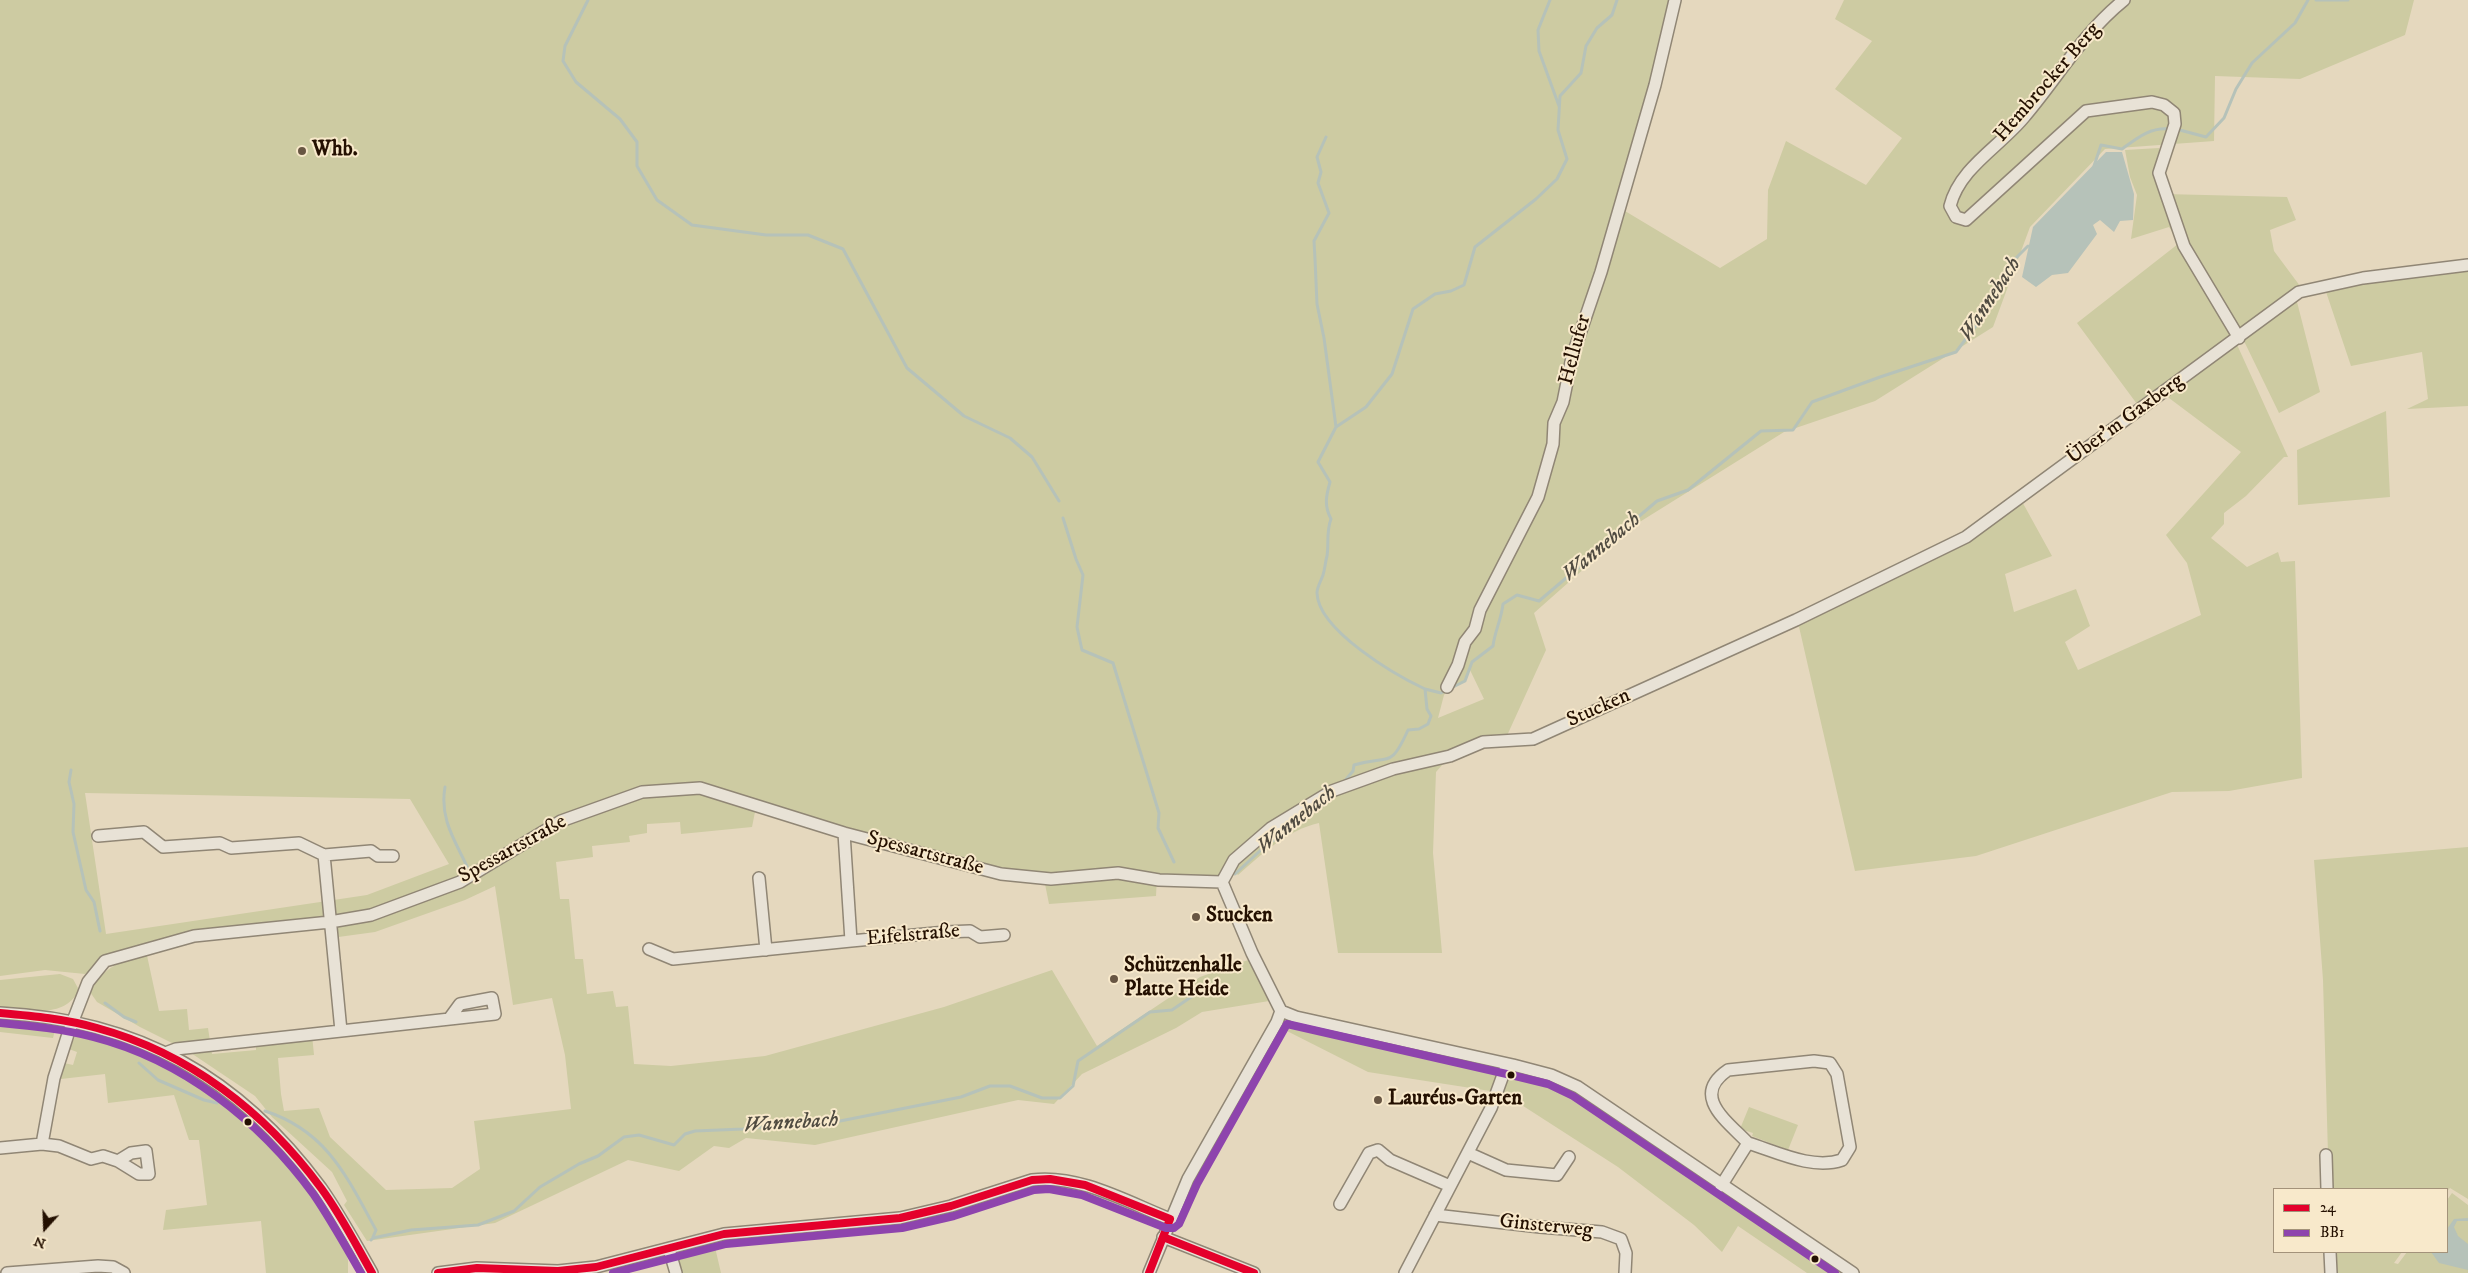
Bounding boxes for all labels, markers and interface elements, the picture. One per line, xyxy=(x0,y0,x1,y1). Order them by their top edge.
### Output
street label: Hembrocker Berg xyxy=(1989,18,2107,148)
place label: Whb. xyxy=(312,138,358,164)
marker: Whb. xyxy=(296,145,308,157)
water label: Wannebach xyxy=(1954,253,2028,347)
street label: Hellufer xyxy=(1555,312,1597,388)
street label: Über'm Gaxberg xyxy=(2063,369,2189,471)
water label: Wannebach xyxy=(1557,507,1647,589)
street label: Stucken xyxy=(1563,684,1635,734)
water label: Wannebach xyxy=(1252,781,1342,861)
street label: Spessartstraße xyxy=(455,810,571,890)
street label: Spessartstraße xyxy=(864,826,986,882)
place label: Stucken xyxy=(1206,904,1273,930)
marker: Stucken xyxy=(1190,911,1202,923)
street label: Eifelstraße xyxy=(865,919,961,953)
place label: Schützenhalle Platte Heide xyxy=(1124,954,1242,1004)
marker: Schützenhalle Platte Heide xyxy=(1108,973,1120,985)
unlabelled marker xyxy=(1506,1070,1516,1080)
place label: Lauréus-Garten xyxy=(1388,1087,1522,1113)
marker: Lauréus-Garten xyxy=(1372,1094,1384,1106)
water label: Wannebach xyxy=(743,1108,839,1140)
unlabelled marker xyxy=(243,1117,253,1127)
legend xyxy=(2273,1188,2448,1253)
text: 24 xyxy=(2320,1198,2336,1217)
north arrow xyxy=(20,1203,70,1253)
street label: Ginsterweg xyxy=(1498,1210,1594,1244)
text: BB1 xyxy=(2320,1223,2345,1242)
text: N xyxy=(31,1232,48,1253)
unlabelled marker xyxy=(1810,1254,1820,1264)

